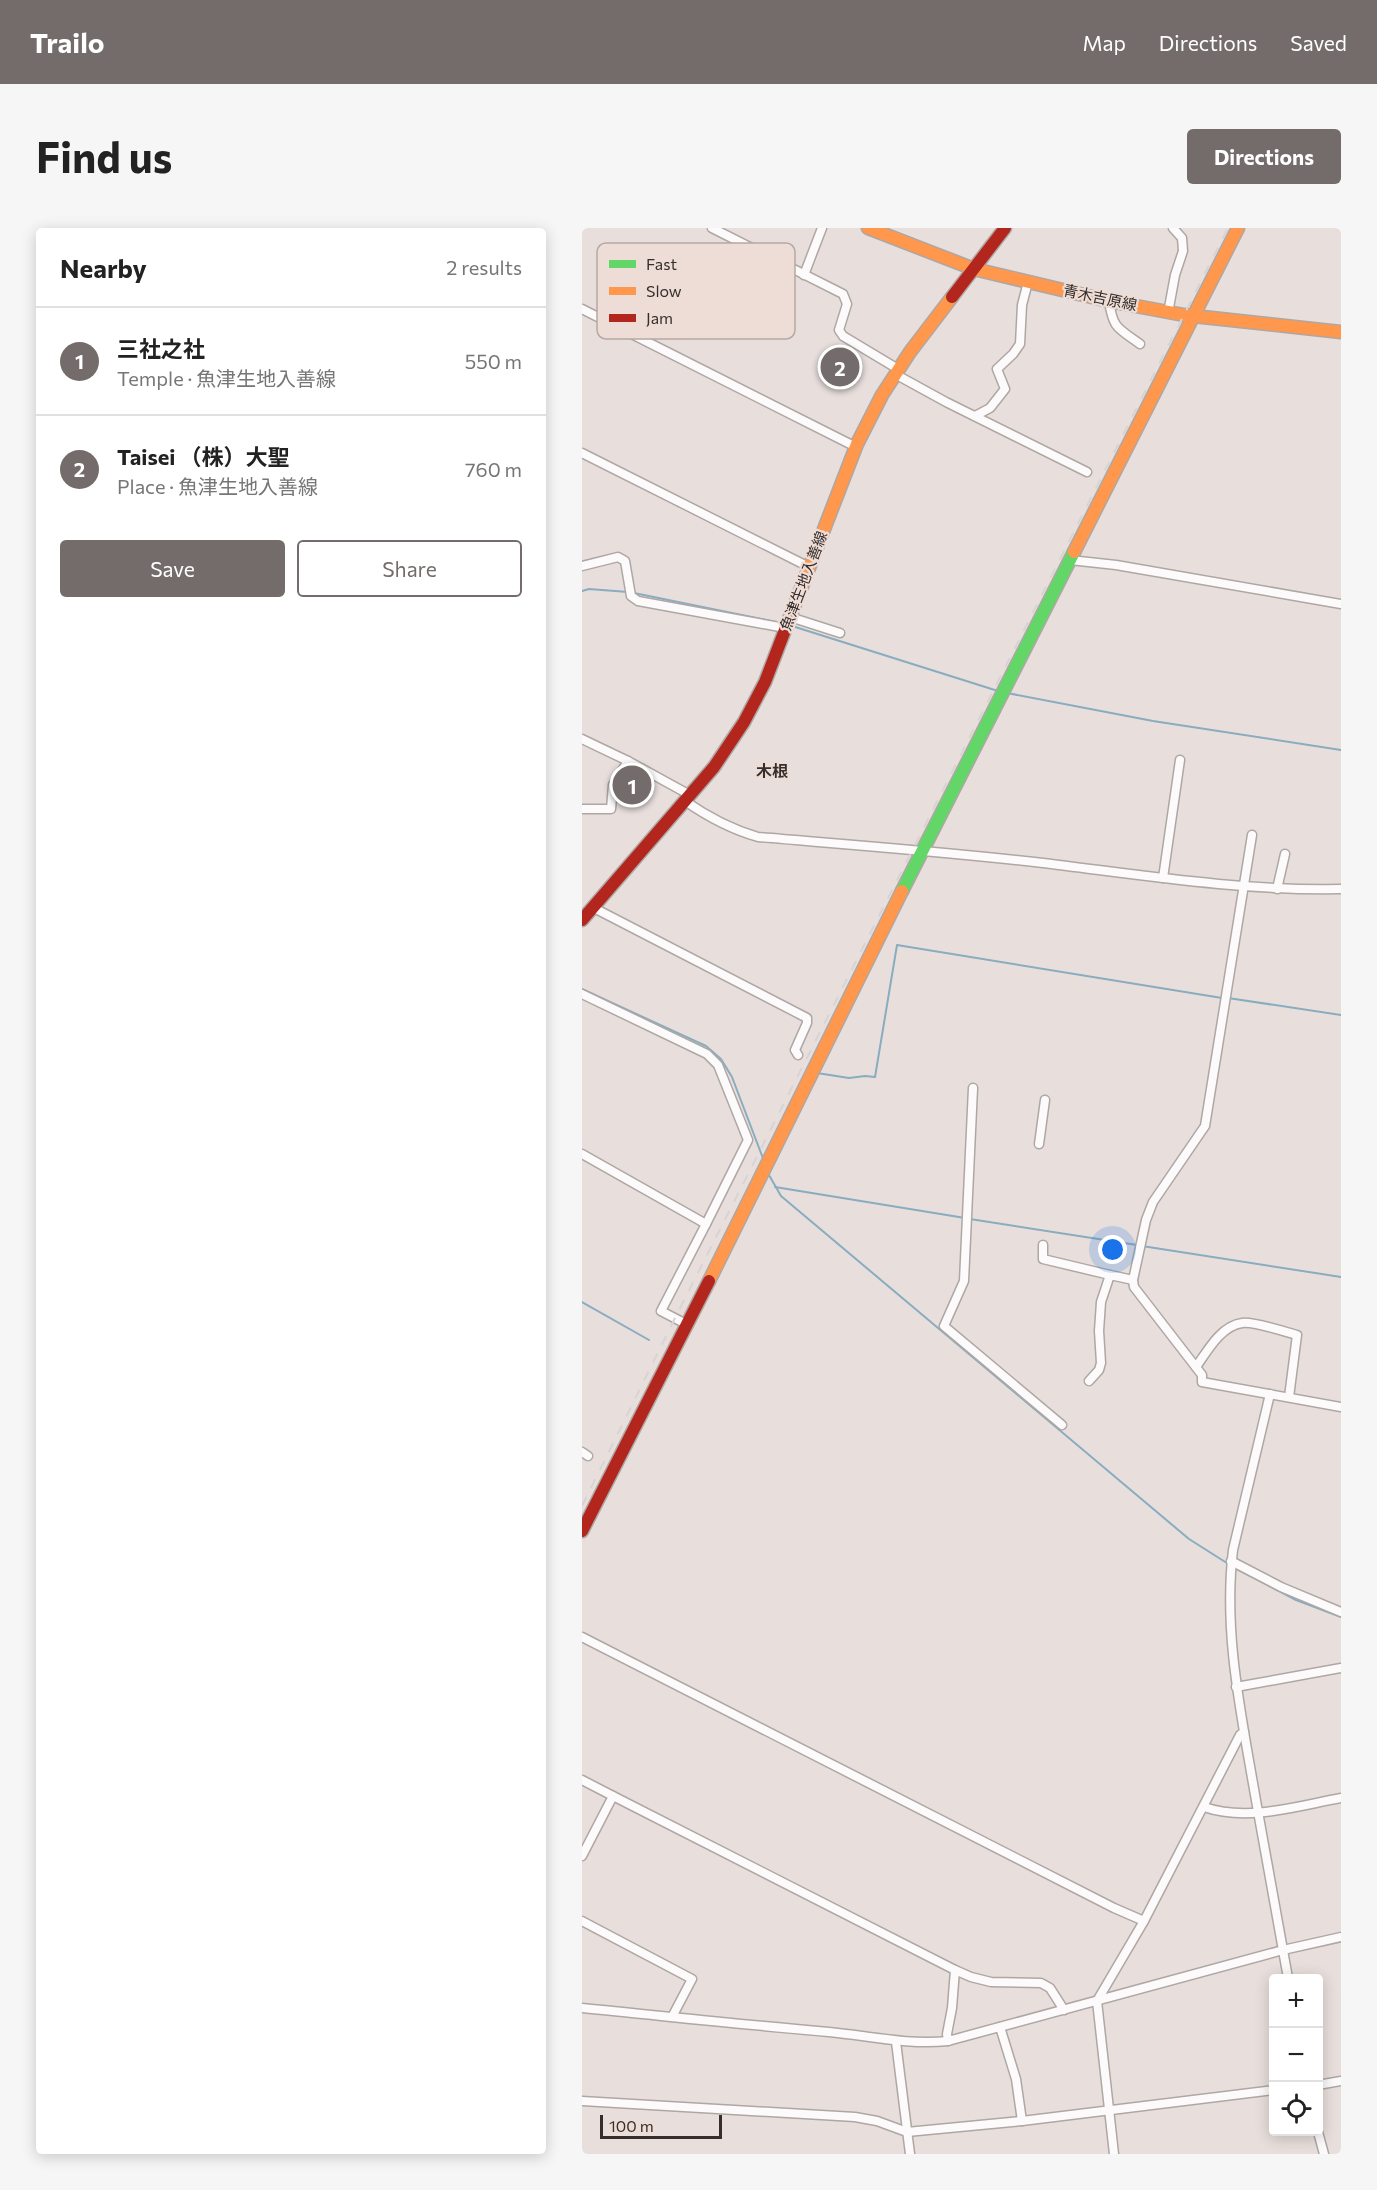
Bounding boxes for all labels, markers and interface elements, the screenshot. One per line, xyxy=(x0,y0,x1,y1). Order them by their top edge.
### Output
text: Trailo xyxy=(30,25,105,59)
text: Map xyxy=(1083,30,1126,55)
text: Directions xyxy=(1159,30,1257,55)
text: Saved xyxy=(1290,30,1347,55)
button: Directions xyxy=(1187,129,1341,184)
text: Find us xyxy=(36,130,172,182)
legend xyxy=(597,243,795,339)
text: Nearby xyxy=(60,252,147,283)
text: Fast xyxy=(646,254,677,273)
text: 2 results xyxy=(446,255,522,279)
street label: 青木吉原線 xyxy=(1062,280,1139,314)
text: Slow xyxy=(646,281,682,300)
text: Jam xyxy=(646,308,673,327)
text: 三社之社 xyxy=(117,335,205,362)
pin: 2 xyxy=(820,344,860,390)
text: 1 xyxy=(75,349,84,373)
text: 550 m xyxy=(465,349,522,373)
text: Temple · 魚津生地入善線 xyxy=(117,366,336,390)
text: Taisei （株）大聖 xyxy=(117,443,290,470)
text: 2 xyxy=(74,457,85,481)
text: 760 m xyxy=(465,457,522,481)
text: Place · 魚津生地入善線 xyxy=(117,474,318,498)
street label: 魚津生地入善線 xyxy=(776,528,830,633)
button: Save xyxy=(60,540,285,597)
button: Share xyxy=(297,540,522,597)
district label: 木根 xyxy=(756,761,788,780)
pin: 1 xyxy=(613,762,652,808)
your location xyxy=(1098,1235,1127,1264)
map controls xyxy=(1269,1974,1323,2136)
button: + xyxy=(1269,1974,1323,2028)
button: − xyxy=(1269,2028,1323,2082)
button: locate xyxy=(1269,2082,1323,2136)
scale bar xyxy=(600,2112,722,2140)
text: 100 m xyxy=(609,2116,654,2135)

